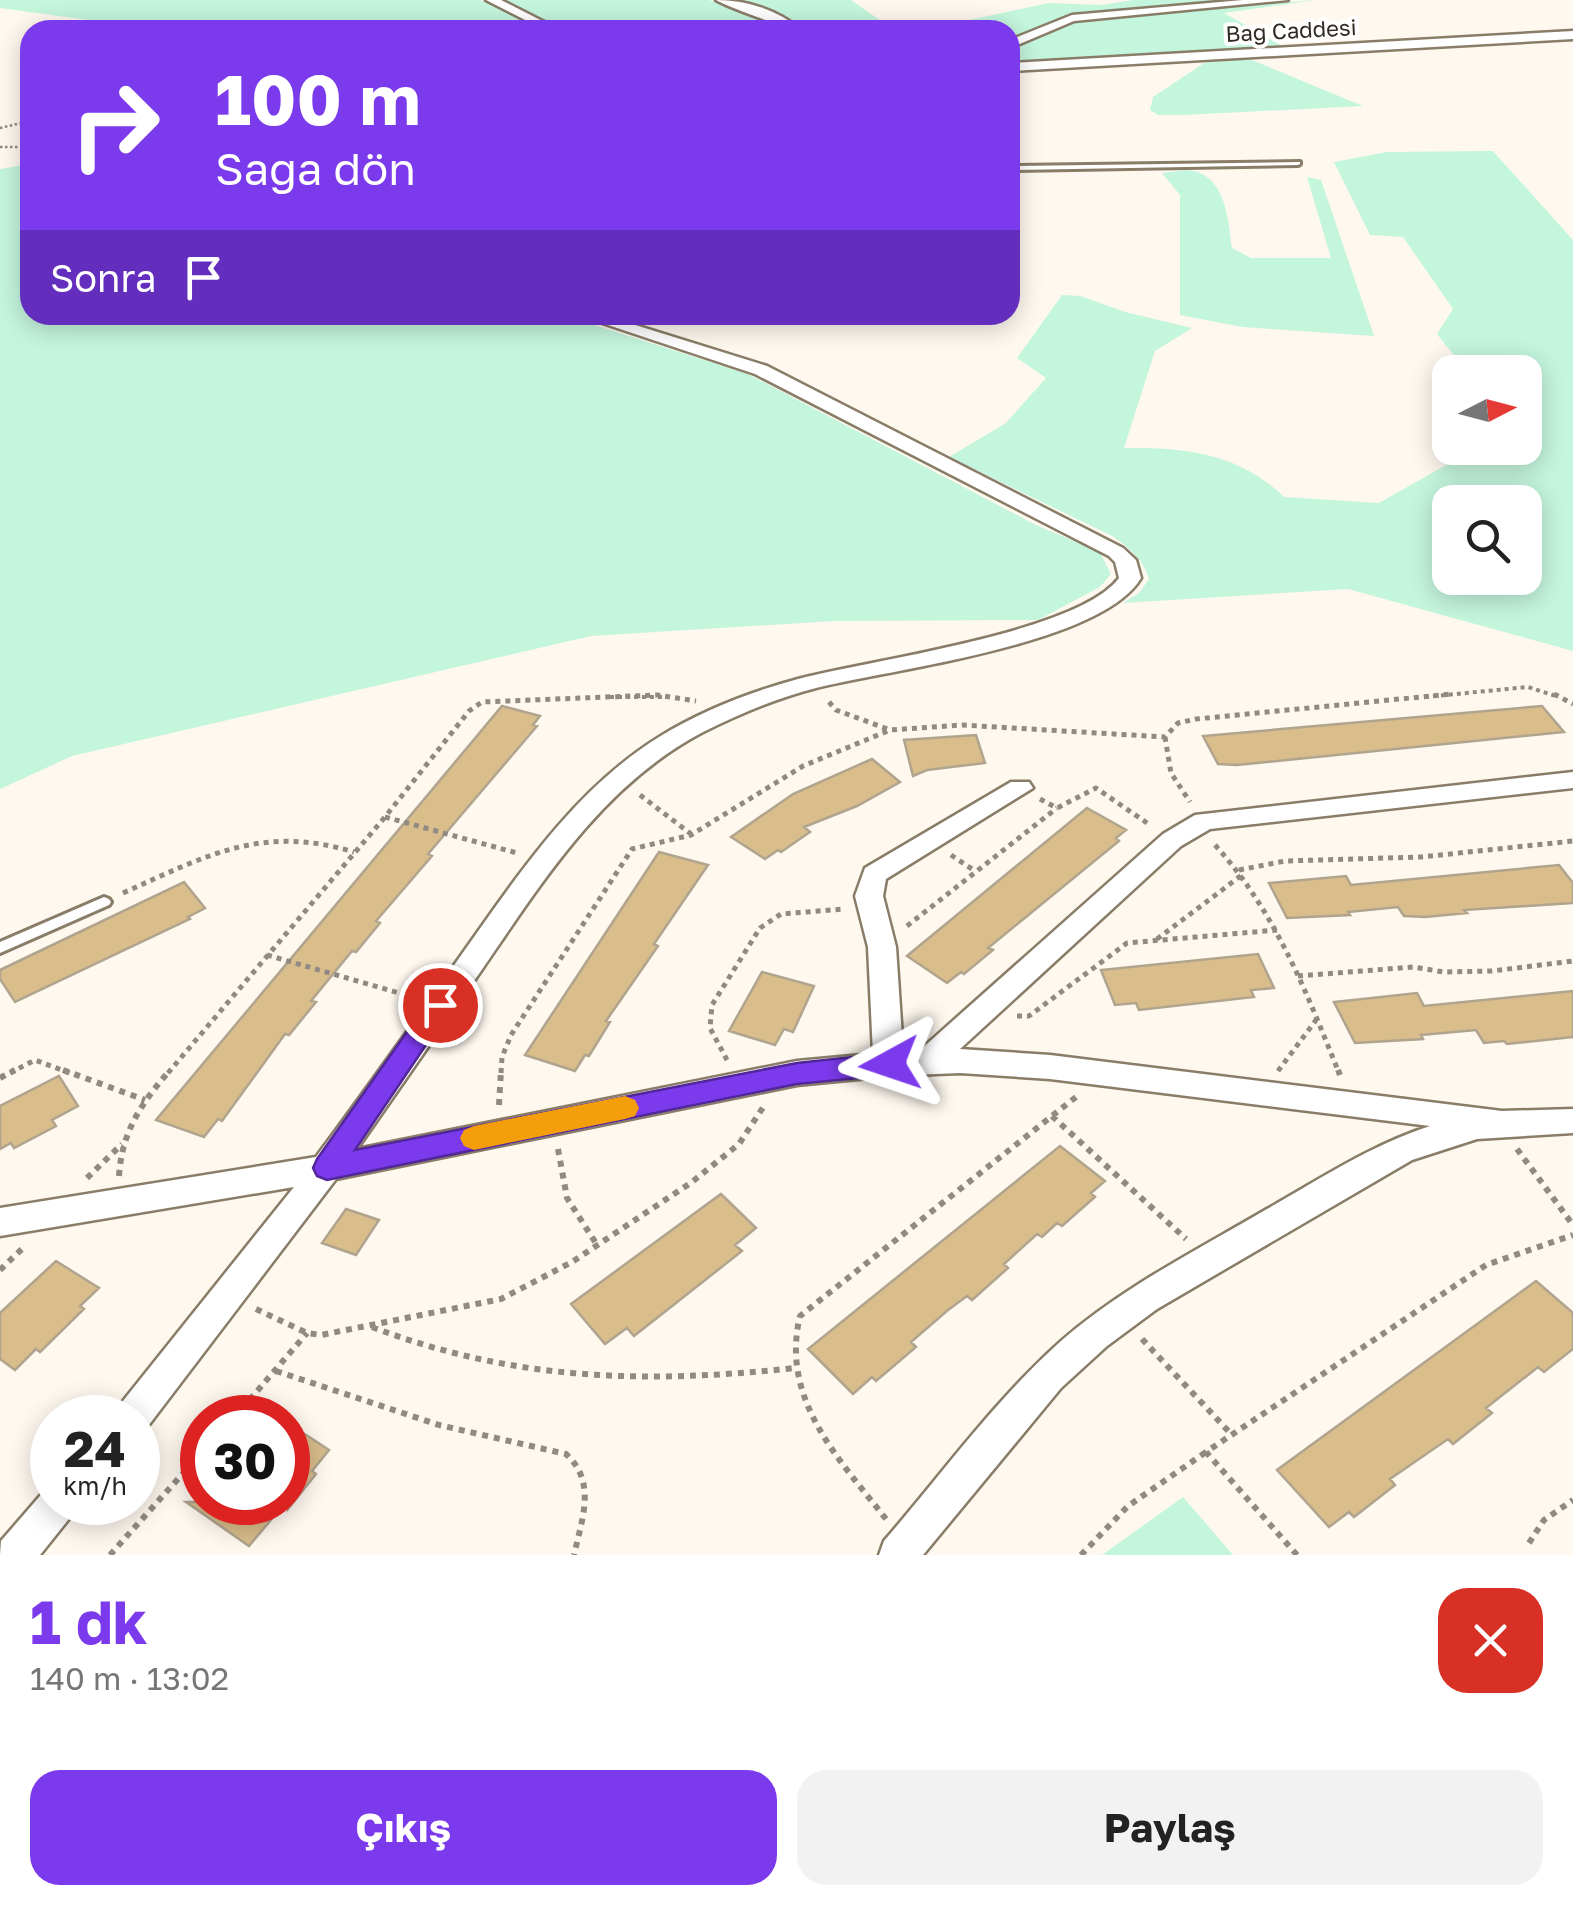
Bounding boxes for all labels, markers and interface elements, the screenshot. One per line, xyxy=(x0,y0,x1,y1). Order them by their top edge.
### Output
street label: Bağ Caddesi xyxy=(1225,13,1357,47)
text: 100 m xyxy=(215,56,421,140)
icon: right xyxy=(50,60,180,190)
text: Sağa dön xyxy=(215,141,416,195)
icon: arrive xyxy=(176,250,231,305)
text: Sonra xyxy=(50,255,156,300)
north arrow xyxy=(1432,355,1542,465)
map controls xyxy=(1432,355,1542,595)
button: search xyxy=(1432,485,1542,595)
pin xyxy=(398,963,483,1048)
icon: arrive xyxy=(413,978,468,1033)
position arrow xyxy=(838,1012,942,1116)
speed limit sign: 30 xyxy=(180,1395,310,1525)
text: 24 xyxy=(64,1418,126,1478)
text: km/h xyxy=(63,1470,127,1501)
text: 1 dk xyxy=(30,1585,148,1657)
button: close xyxy=(1438,1588,1543,1693)
text: 140 m · 13:02 xyxy=(30,1659,229,1697)
button: Çıkış xyxy=(30,1770,777,1885)
button: Paylaş xyxy=(797,1770,1543,1885)

